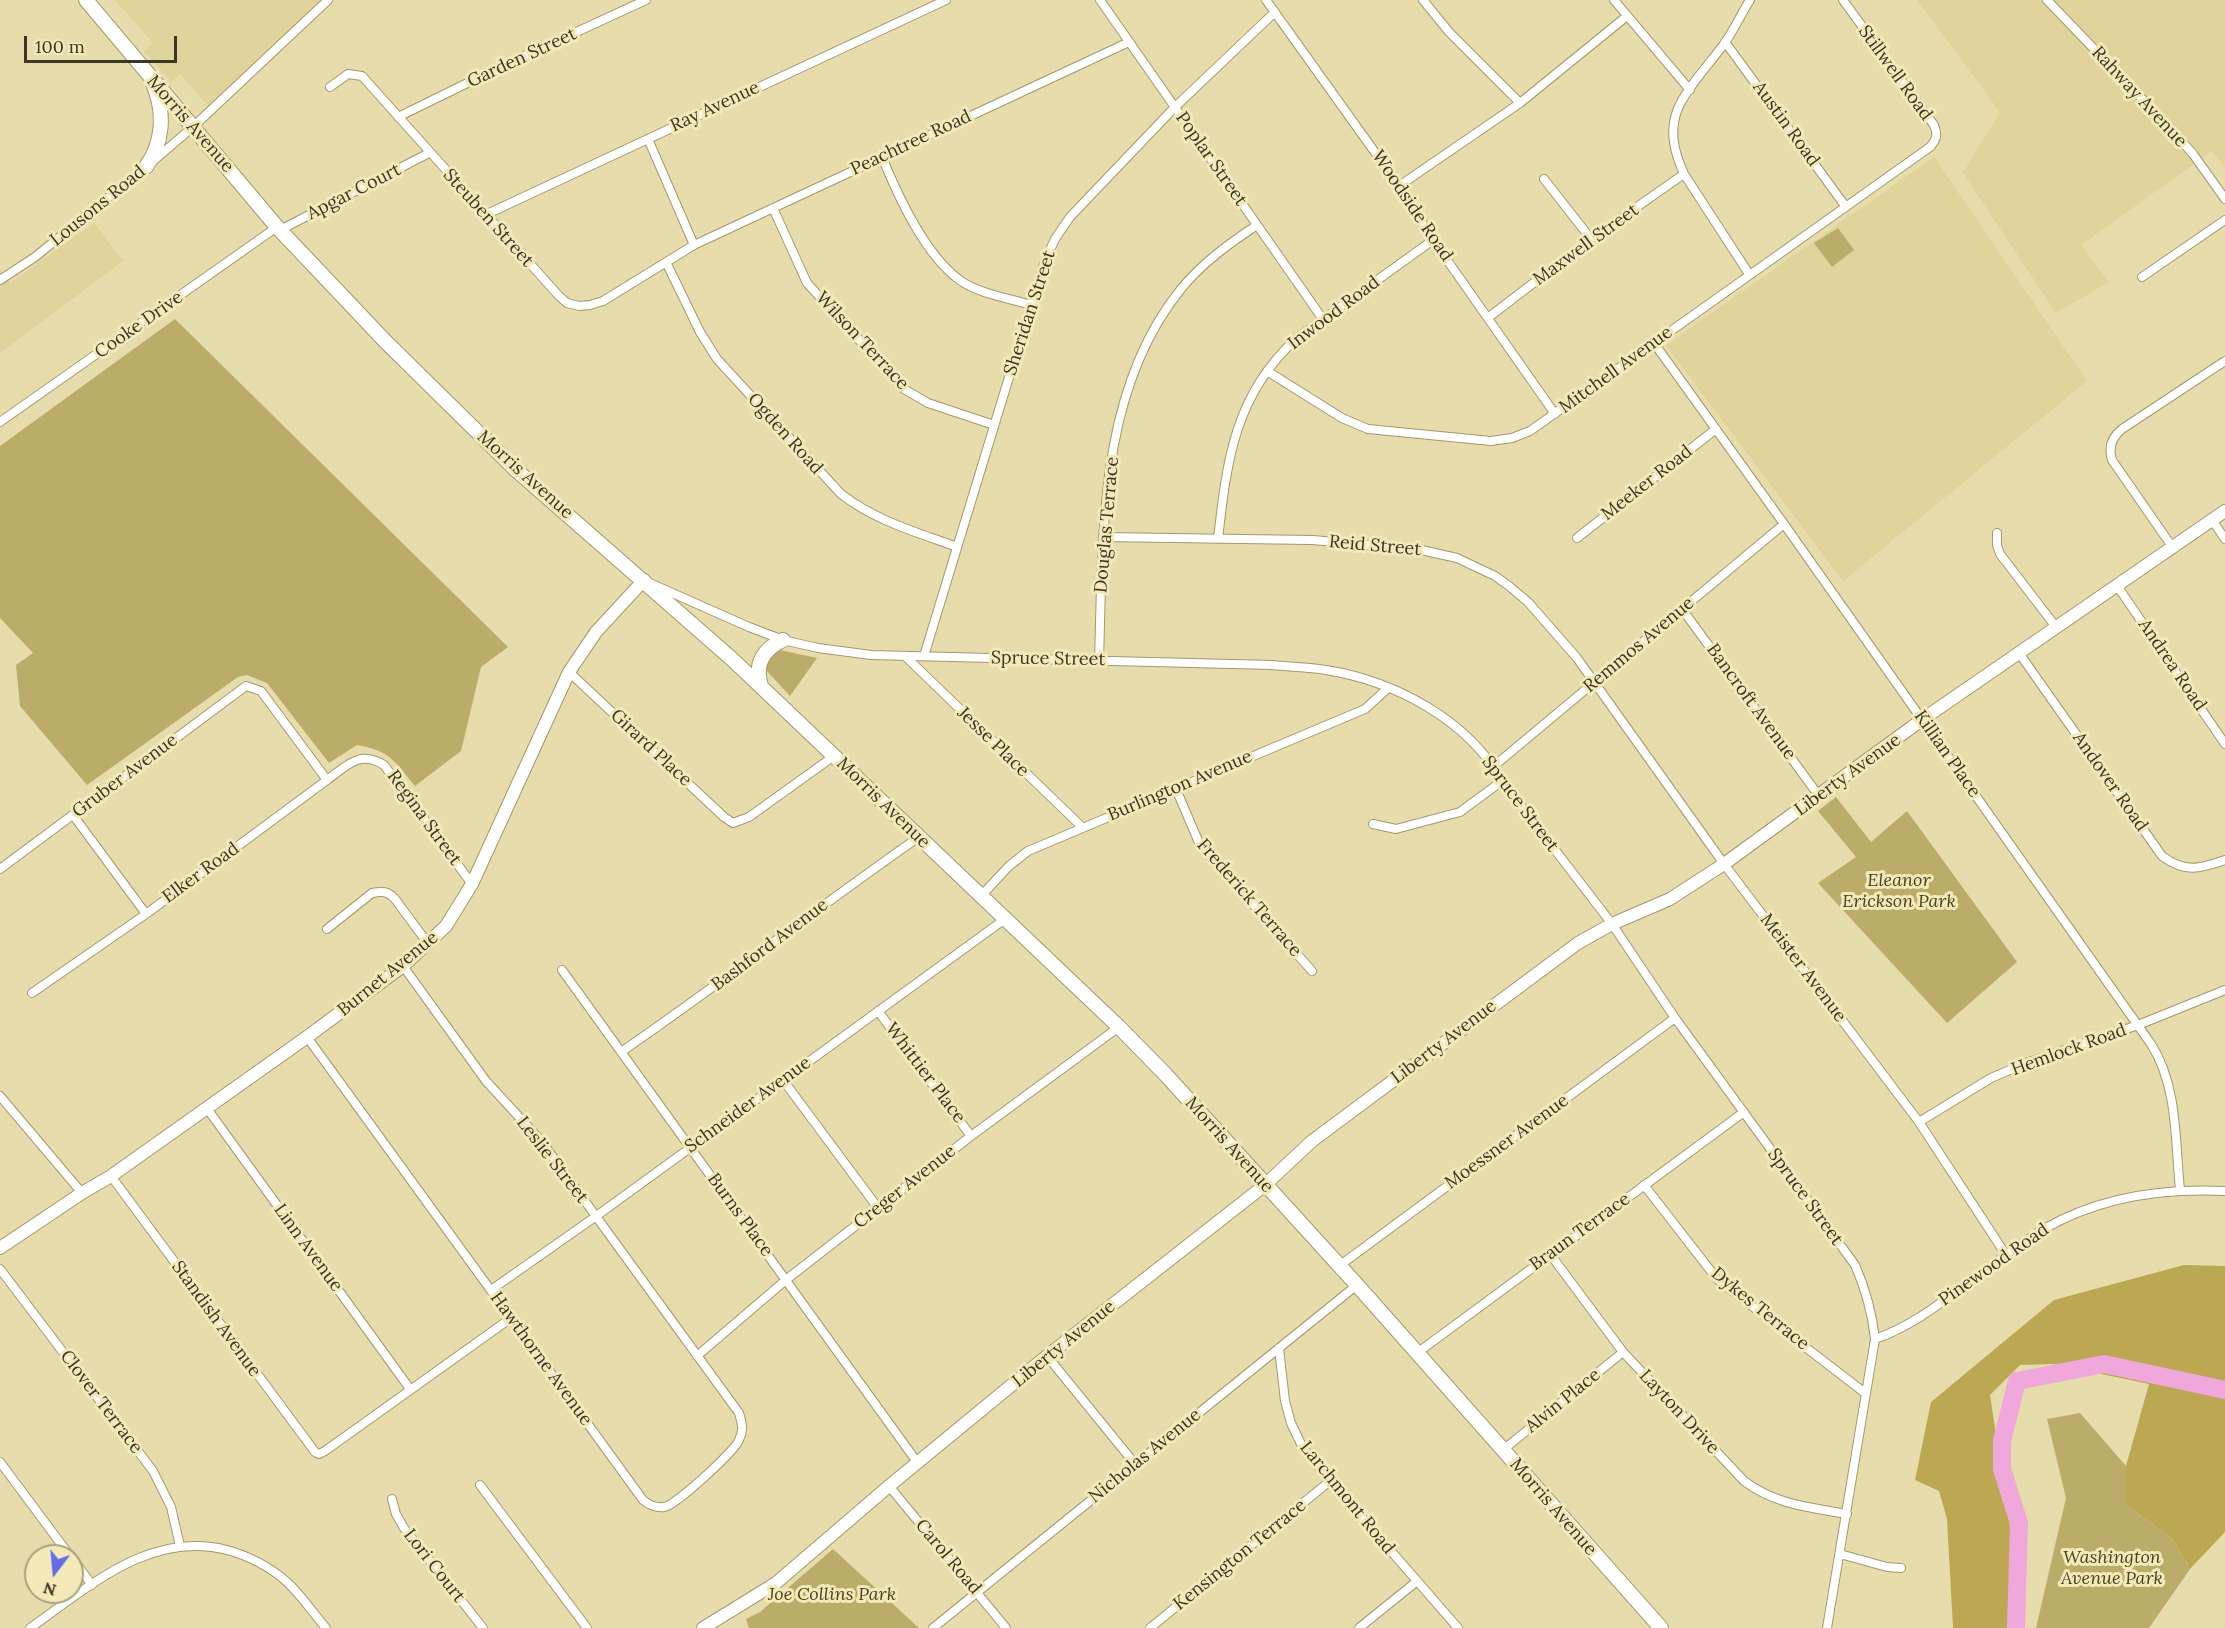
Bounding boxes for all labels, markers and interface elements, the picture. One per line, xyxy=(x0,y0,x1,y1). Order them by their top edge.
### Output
street label: Stillwell Road xyxy=(1853,21,1937,125)
street label: Garden Street xyxy=(464,23,580,93)
scale bar xyxy=(27,24,180,62)
text: 100 m xyxy=(35,35,85,58)
street label: Rahway Avenue xyxy=(2087,42,2191,152)
street label: Morris Avenue xyxy=(142,71,238,177)
street label: Ray Avenue xyxy=(667,77,763,137)
street label: Austin Road xyxy=(1748,77,1824,171)
street label: Peachtree Road xyxy=(847,106,975,180)
street label: Poplar Street xyxy=(1171,108,1251,210)
street label: Woodside Road xyxy=(1367,146,1457,266)
street label: Apgar Court xyxy=(303,159,405,225)
street label: Lousons Road xyxy=(46,161,150,251)
street label: Steuben Street xyxy=(438,165,538,271)
street label: Maxwell Street xyxy=(1529,200,1643,290)
street label: Sheridan Street xyxy=(1000,248,1060,378)
street label: Inwood Road xyxy=(1284,272,1384,354)
street label: Cooke Drive xyxy=(91,287,187,363)
street label: Wilson Terrace xyxy=(811,287,913,395)
street label: Mitchell Avenue xyxy=(1555,322,1677,418)
street label: Ogden Road xyxy=(743,389,827,479)
street label: Morris Avenue xyxy=(473,426,577,524)
street label: Meeker Road xyxy=(1597,441,1697,525)
street label: Douglas Terrace xyxy=(1090,456,1124,594)
street label: Reid Street xyxy=(1328,531,1422,561)
street label: Remmos Avenue xyxy=(1579,592,1699,698)
street label: Andrea Road xyxy=(2133,615,2211,715)
street label: Bancroft Avenue xyxy=(1702,640,1800,764)
street label: Spruce Street xyxy=(991,647,1105,671)
street label: Jesse Place xyxy=(953,702,1033,782)
street label: Girard Place xyxy=(606,705,696,791)
street label: Killian Place xyxy=(1909,706,1985,802)
street label: Andover Road xyxy=(2068,728,2152,836)
street label: Gruber Avenue xyxy=(68,729,182,823)
street label: Liberty Avenue xyxy=(1791,729,1905,821)
street label: Burlington Avenue xyxy=(1105,746,1255,826)
street label: Spruce Street xyxy=(1477,752,1563,856)
street label: Morris Avenue xyxy=(832,753,934,853)
street label: Regina Street xyxy=(382,766,466,870)
street label: Frederick Terrace xyxy=(1192,835,1306,961)
street label: Elker Road xyxy=(158,838,244,908)
park label: Eleanor Erickson Park xyxy=(1842,870,1956,912)
street label: Bashford Avenue xyxy=(707,894,833,996)
street label: Meister Avenue xyxy=(1755,910,1851,1026)
street label: Burnet Avenue xyxy=(333,927,443,1021)
street label: Liberty Avenue xyxy=(1387,995,1501,1089)
street label: Whittier Place xyxy=(880,1019,970,1127)
street label: Hemlock Road xyxy=(2009,1019,2129,1081)
street label: Schneider Avenue xyxy=(681,1052,815,1158)
street label: Moessner Avenue xyxy=(1441,1090,1573,1194)
street label: Morris Avenue xyxy=(1180,1093,1278,1197)
street label: Leslie Street xyxy=(511,1112,593,1208)
street label: Creger Avenue xyxy=(850,1141,960,1233)
street label: Spruce Street xyxy=(1763,1144,1847,1250)
street label: Burns Place xyxy=(703,1169,777,1261)
street label: Braun Terrace xyxy=(1526,1188,1634,1276)
street label: Linn Avenue xyxy=(269,1200,347,1296)
street label: Pinewood Road xyxy=(1935,1219,2053,1311)
street label: Standish Avenue xyxy=(167,1257,265,1381)
street label: Dykes Terrace xyxy=(1707,1263,1813,1355)
street label: Hawthorne Avenue xyxy=(485,1288,597,1430)
street label: Liberty Avenue xyxy=(1008,1296,1120,1392)
street label: Clover Terrace xyxy=(55,1346,147,1458)
street label: Alvin Place xyxy=(1521,1364,1605,1438)
street label: Layton Drive xyxy=(1634,1365,1724,1459)
street label: Nicholas Avenue xyxy=(1085,1404,1205,1508)
street label: Larchmont Road xyxy=(1295,1437,1399,1559)
street label: Morris Avenue xyxy=(1505,1454,1601,1560)
street label: Kensington Terrace xyxy=(1169,1495,1311,1615)
street label: Carol Road xyxy=(910,1515,986,1599)
street label: Lori Court xyxy=(399,1525,469,1607)
north arrow xyxy=(24,1544,84,1604)
park label: Washington Avenue Park xyxy=(2061,1547,2163,1590)
text: N xyxy=(41,1578,58,1601)
park label: Joe Collins Park xyxy=(768,1584,896,1606)

